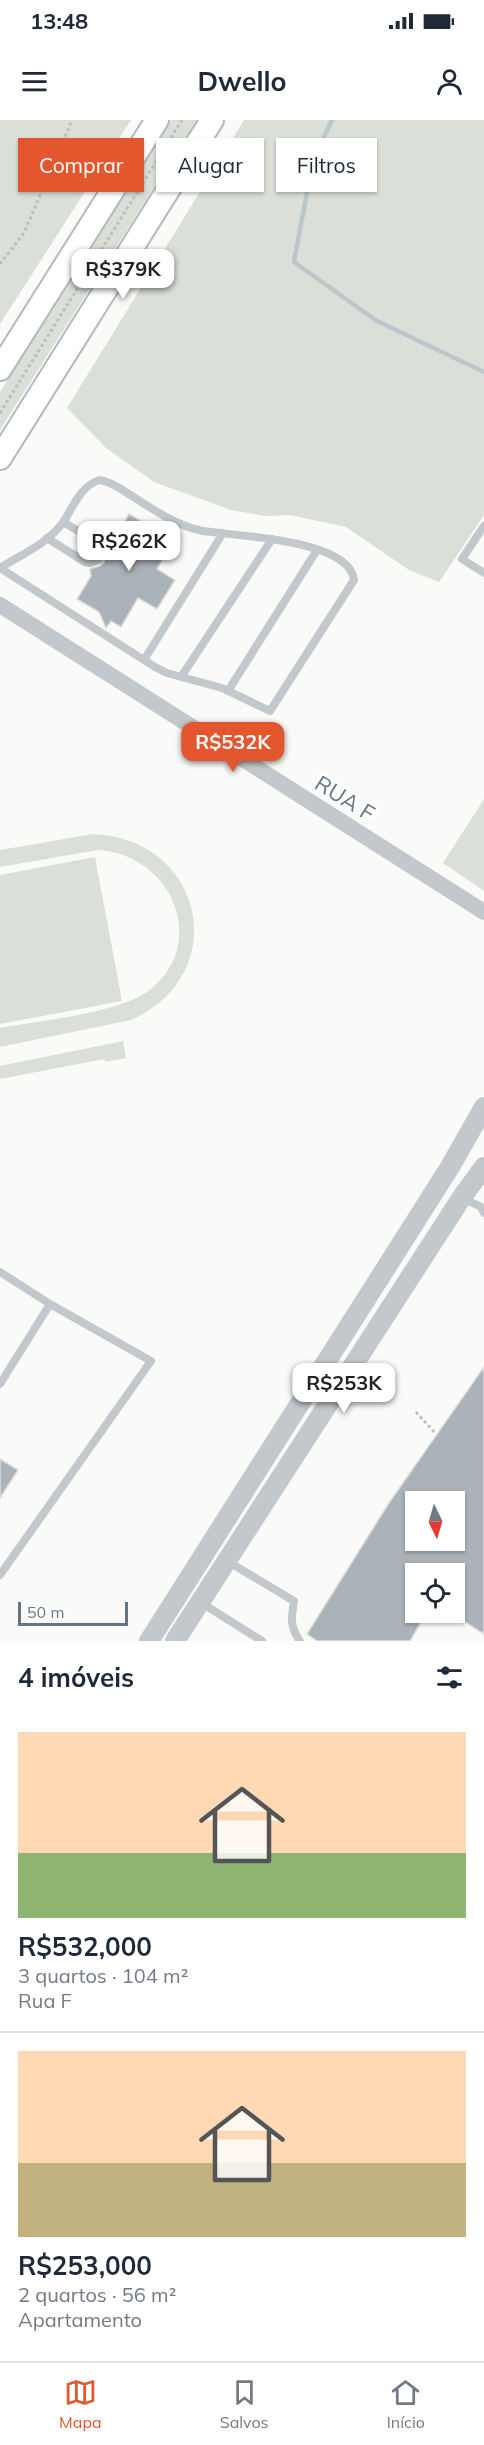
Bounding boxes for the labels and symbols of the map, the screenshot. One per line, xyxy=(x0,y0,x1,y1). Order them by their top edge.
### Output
pin: R$379K xyxy=(74,249,172,300)
pin: R$262K xyxy=(80,521,178,572)
pin: R$532K xyxy=(184,722,282,773)
street label: RUA F xyxy=(310,769,380,827)
pin: R$253K xyxy=(295,1363,393,1414)
north arrow xyxy=(405,1491,465,1551)
scale bar xyxy=(18,1599,128,1626)

